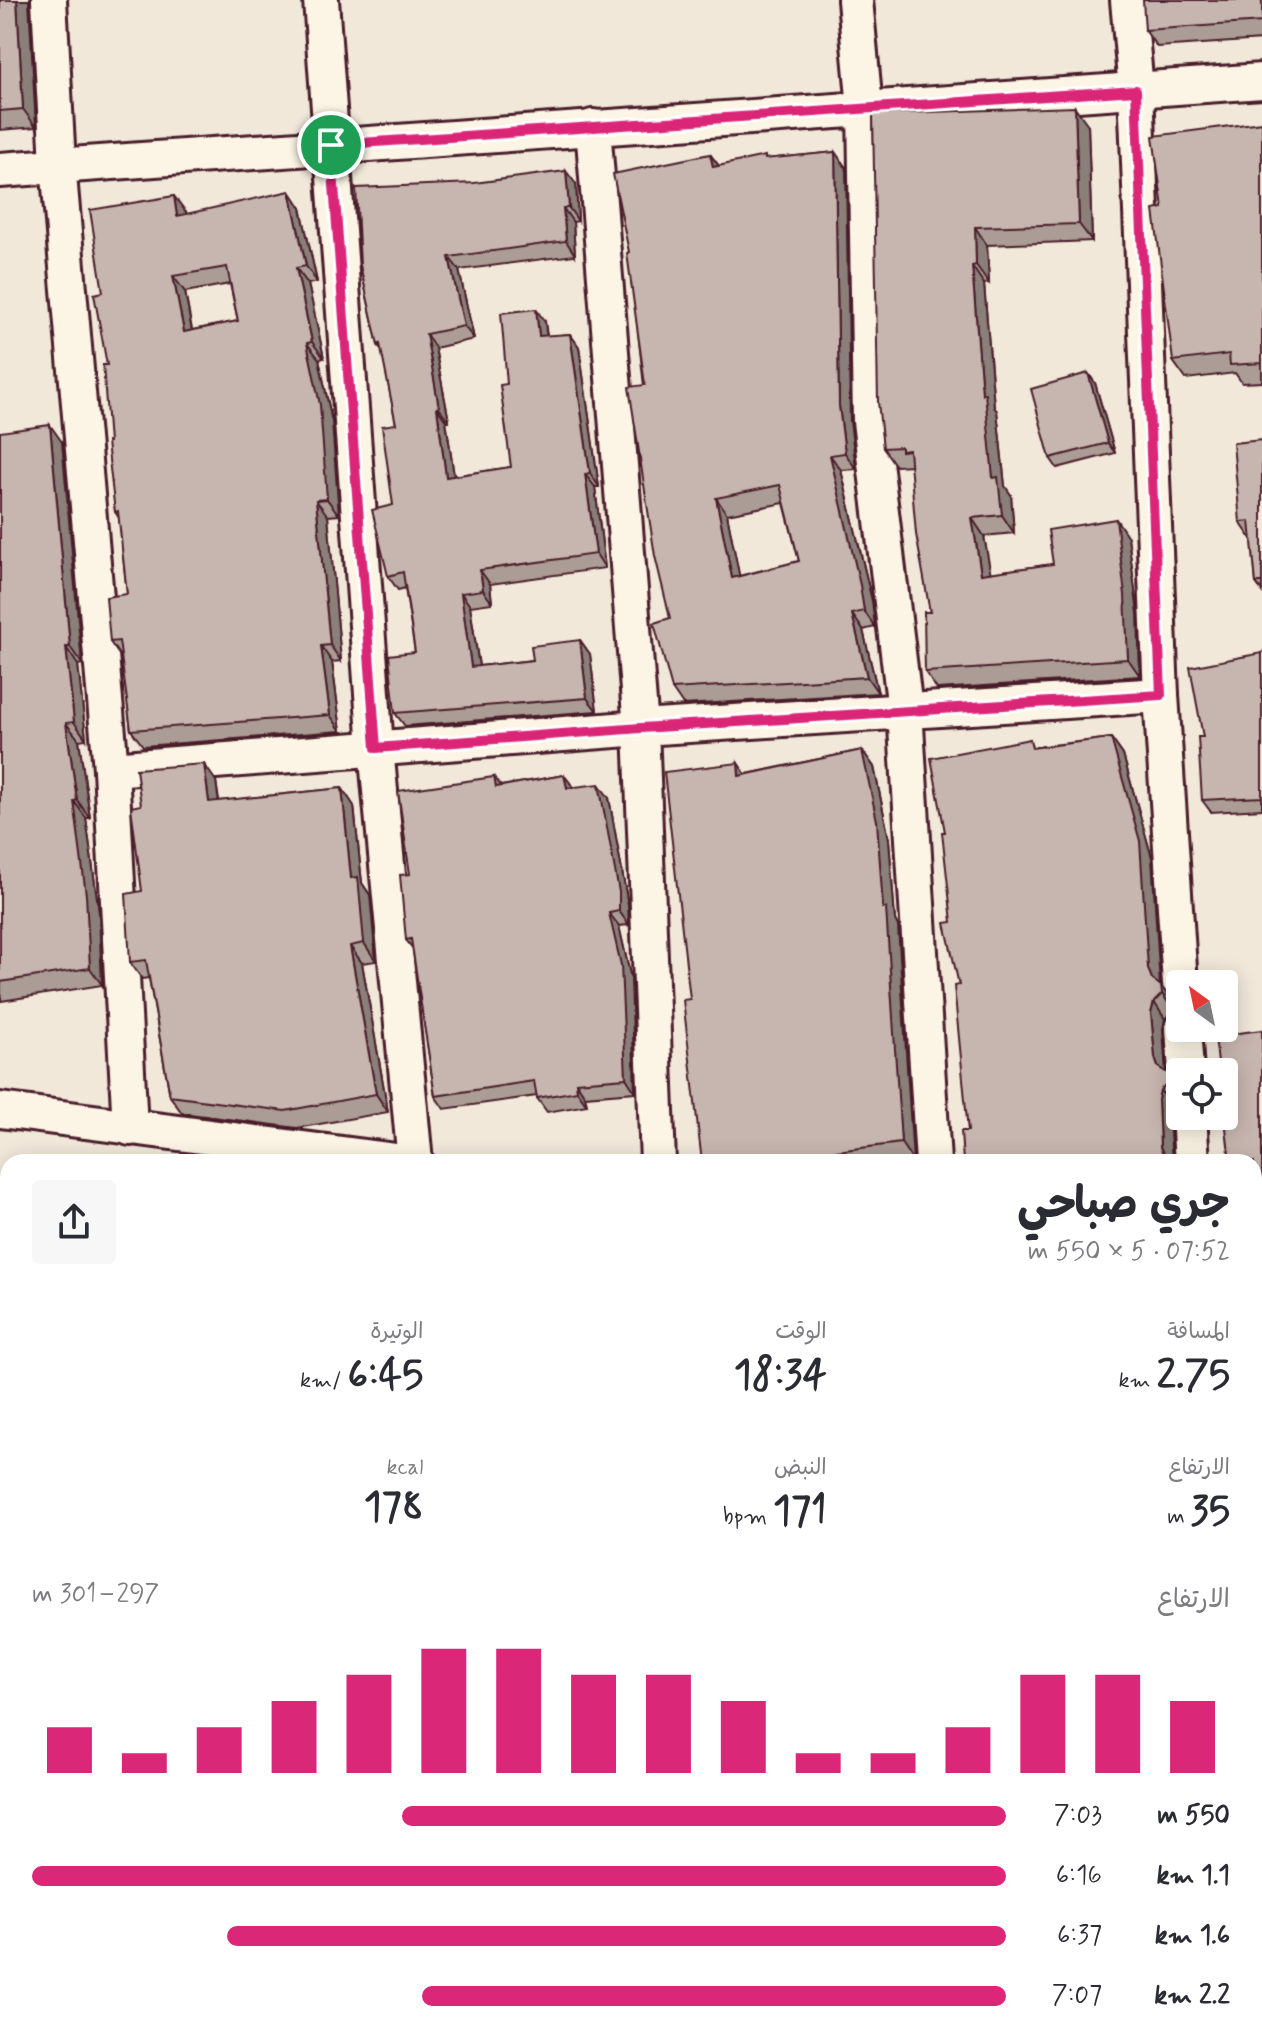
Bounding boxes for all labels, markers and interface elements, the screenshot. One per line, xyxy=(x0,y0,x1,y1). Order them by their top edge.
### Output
pin xyxy=(297,111,365,179)
icon: arrive xyxy=(309,123,353,167)
north arrow xyxy=(1166,970,1238,1042)
map controls xyxy=(1166,970,1238,1130)
button: locate xyxy=(1166,1058,1238,1130)
text: جري صباحي xyxy=(1017,1176,1230,1234)
button: share xyxy=(32,1180,116,1264)
text: 07:52 · 5 × 550 m xyxy=(1028,1235,1230,1269)
text: الوتيرة xyxy=(370,1318,423,1346)
text: الوقت xyxy=(775,1318,827,1346)
text: المسافة xyxy=(1167,1318,1230,1346)
text: 6:45 xyxy=(348,1350,423,1402)
text: 18:34 xyxy=(734,1350,827,1402)
text: 2.75 xyxy=(1156,1350,1230,1402)
text: /km xyxy=(300,1367,348,1395)
text: km xyxy=(1118,1367,1156,1395)
text: kcal xyxy=(386,1454,423,1482)
text: النبض xyxy=(774,1454,827,1482)
text: الارتفاع xyxy=(1168,1454,1230,1482)
text: 178 xyxy=(364,1482,423,1534)
text: 171 xyxy=(773,1486,827,1538)
text: 35 xyxy=(1191,1486,1230,1538)
text: bpm xyxy=(723,1503,773,1531)
text: m xyxy=(1167,1503,1191,1531)
text: 297–301 m xyxy=(32,1578,159,1612)
text: الارتفاع xyxy=(1157,1583,1230,1617)
text: 7:03 xyxy=(1054,1799,1102,1833)
text: 550 m xyxy=(1157,1799,1230,1833)
text: 6:16 xyxy=(1056,1859,1102,1893)
text: 1.1 km xyxy=(1156,1859,1230,1893)
text: 6:37 xyxy=(1057,1919,1102,1953)
text: 1.6 km xyxy=(1155,1919,1230,1953)
text: 7:07 xyxy=(1052,1979,1102,2013)
text: 2.2 km xyxy=(1154,1979,1230,2013)

